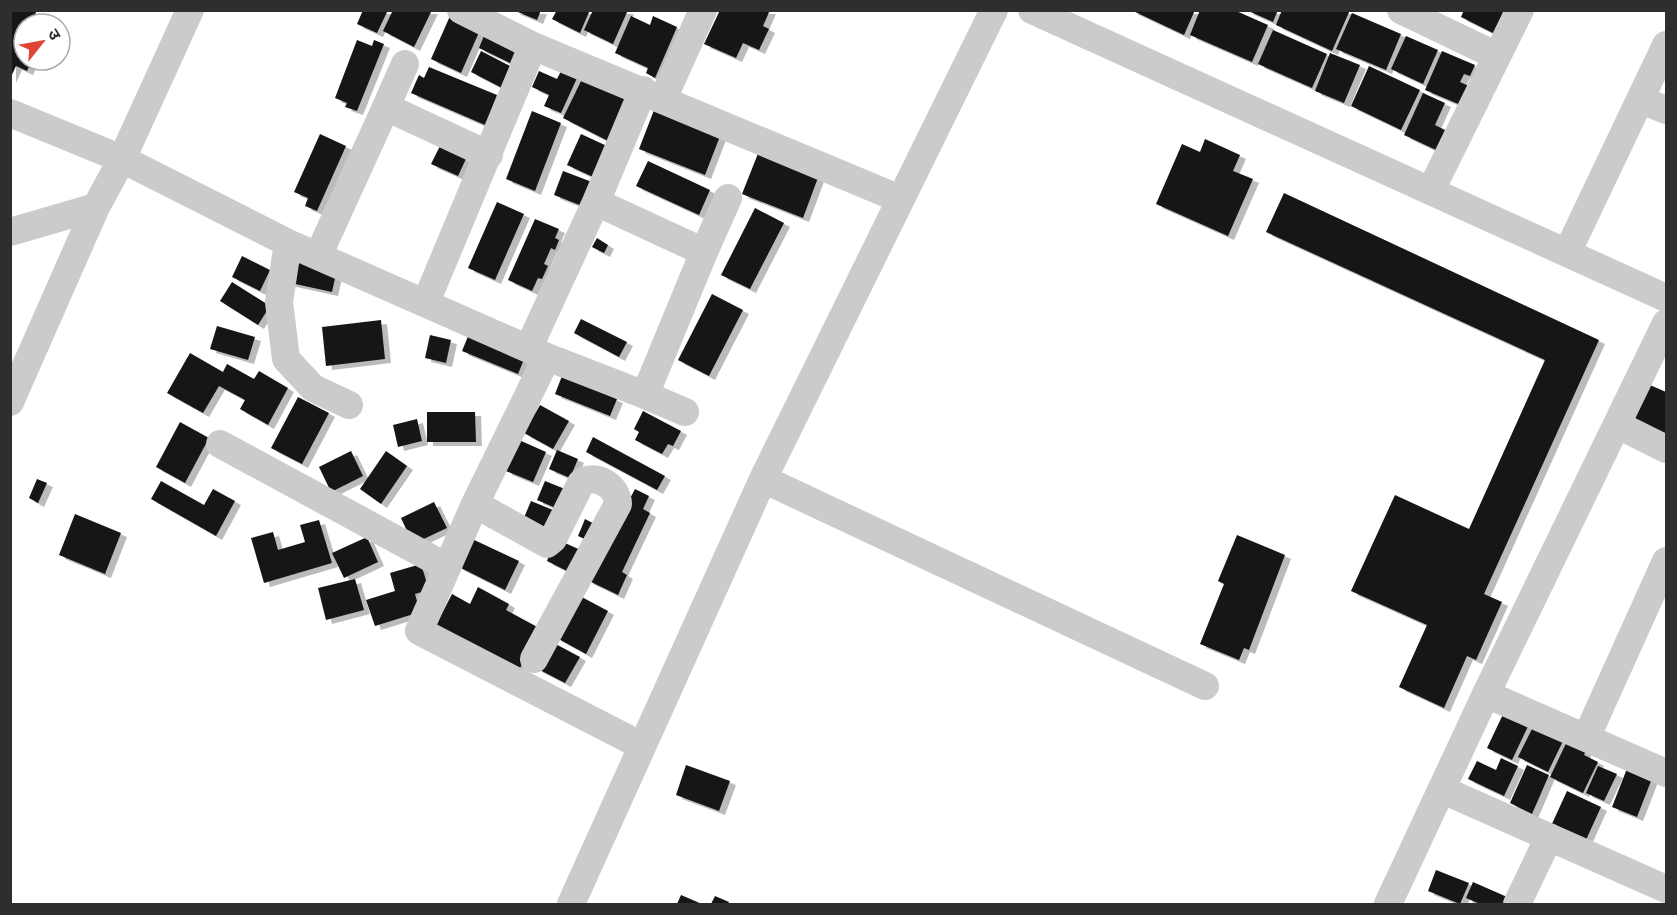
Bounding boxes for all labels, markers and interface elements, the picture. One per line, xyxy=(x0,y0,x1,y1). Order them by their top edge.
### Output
north arrow xyxy=(12,12,72,72)
text: उ xyxy=(45,25,66,43)

